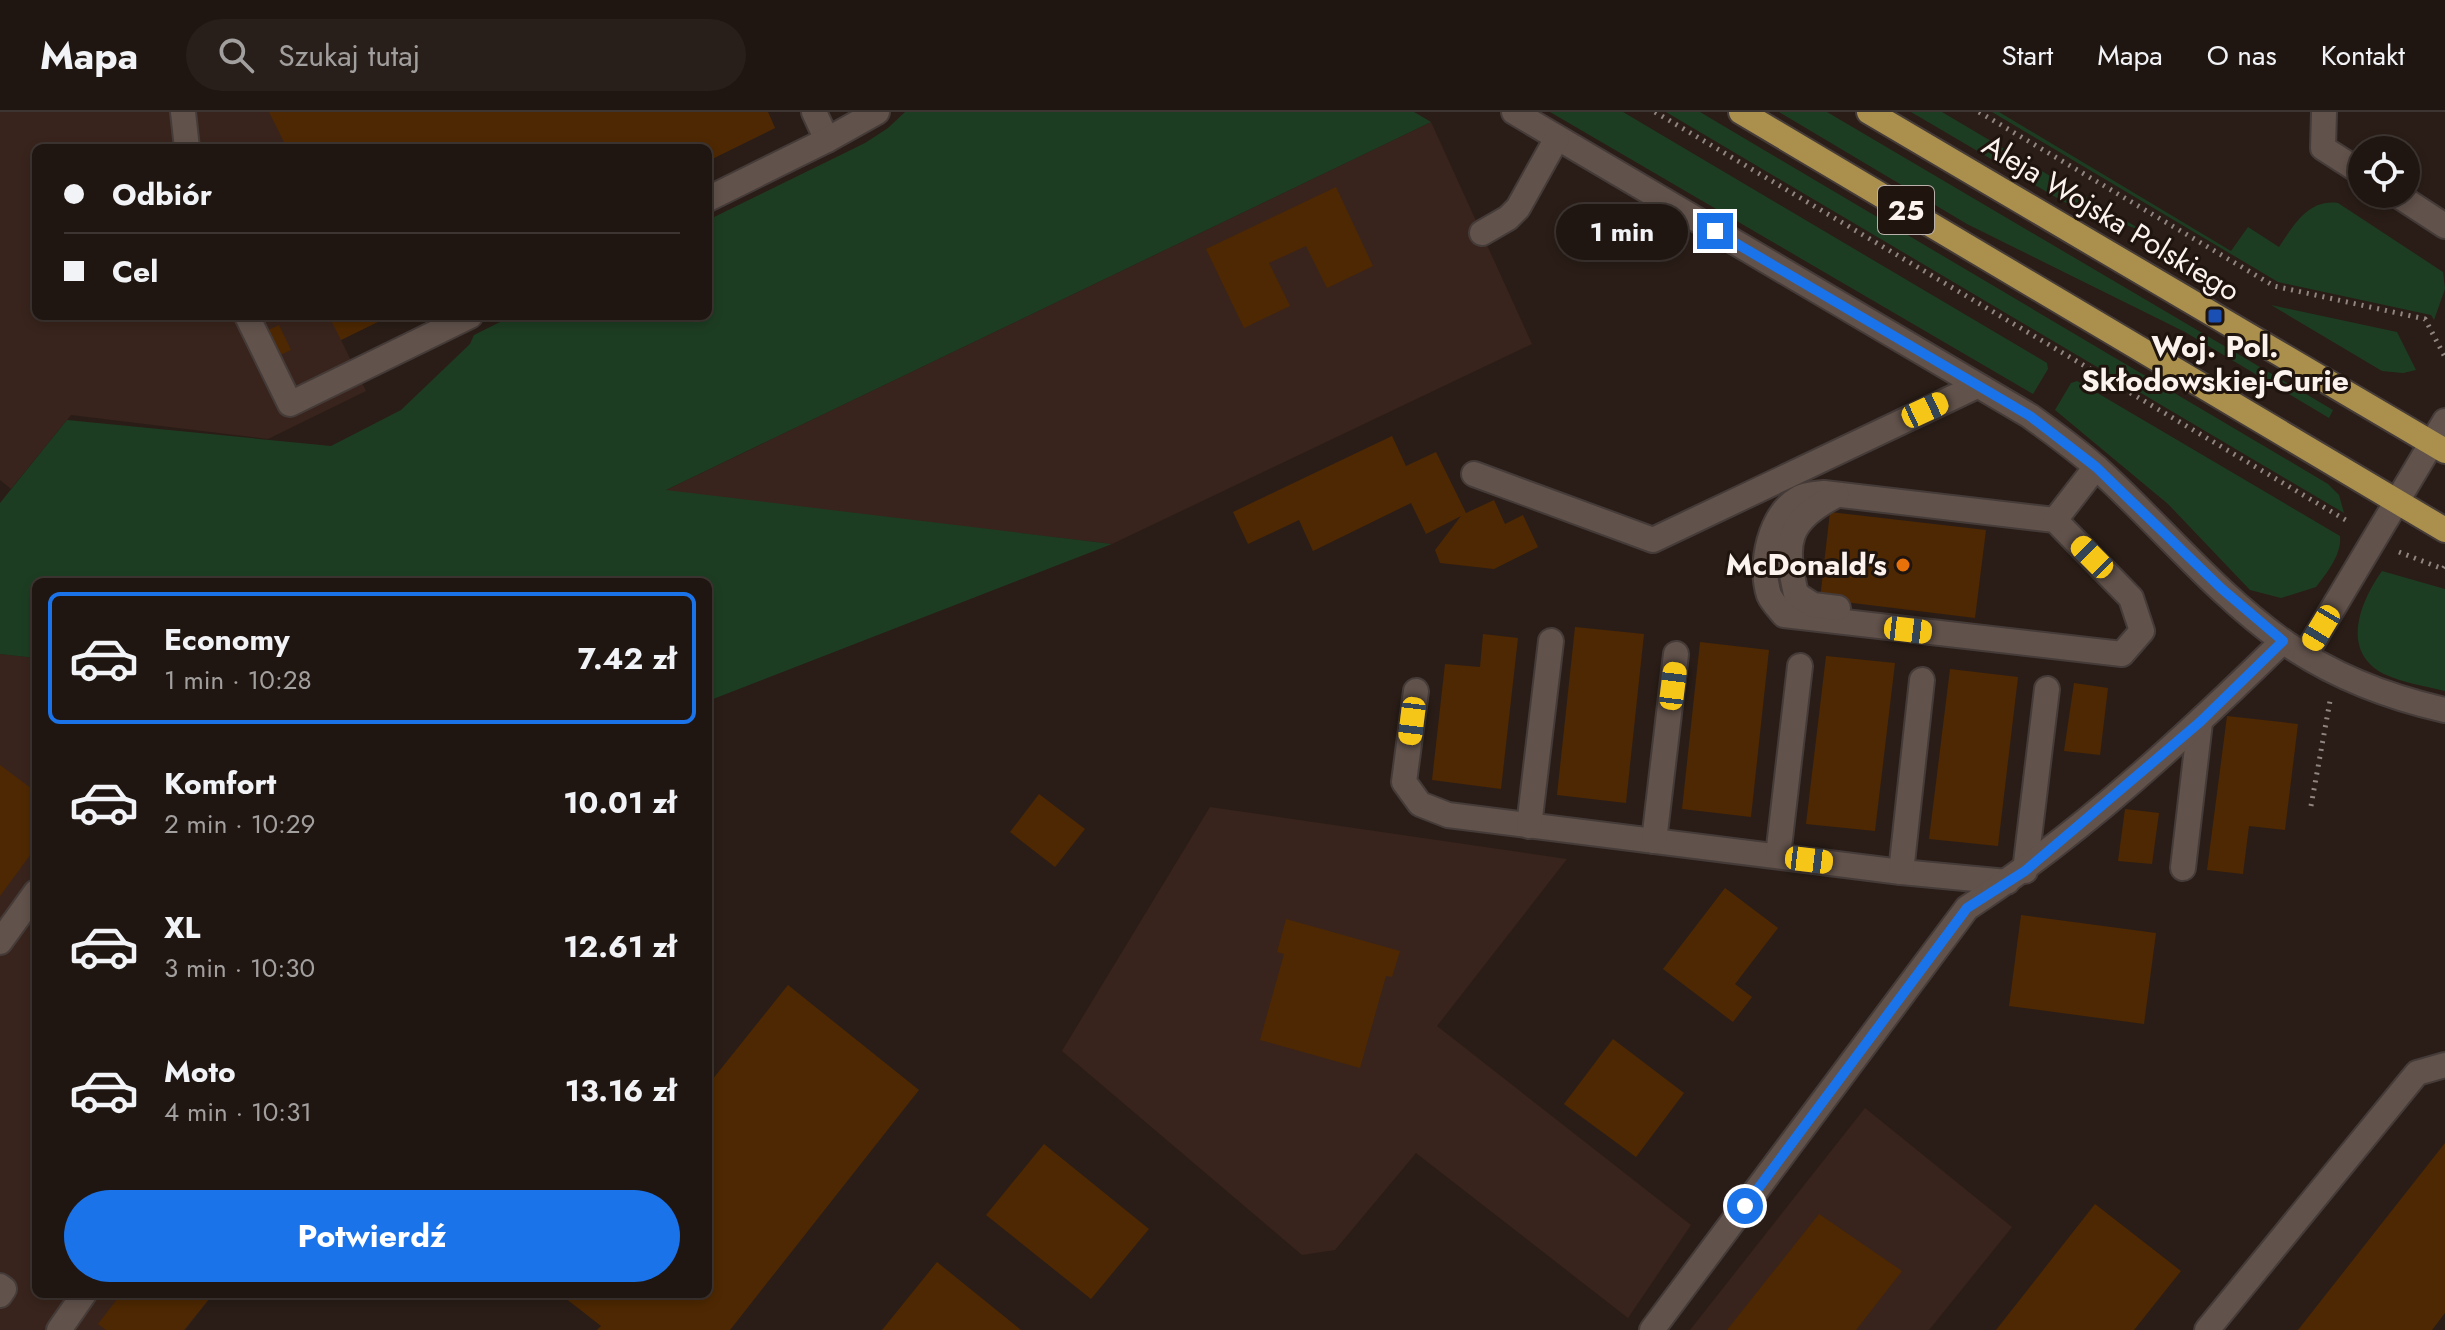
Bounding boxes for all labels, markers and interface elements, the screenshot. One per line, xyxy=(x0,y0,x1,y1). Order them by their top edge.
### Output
search box xyxy=(186,19,746,91)
text: Mapa xyxy=(40,28,138,83)
icon: search xyxy=(214,33,258,77)
text: Szukaj tutaj xyxy=(278,34,420,77)
text: Start xyxy=(2001,35,2053,76)
text: Mapa xyxy=(2097,35,2163,76)
text: O nas xyxy=(2207,35,2277,76)
text: Kontakt xyxy=(2321,35,2405,76)
street label: Aleja Wojska Polskiego xyxy=(1974,123,2248,312)
map controls xyxy=(2348,136,2420,208)
button: locate xyxy=(2348,136,2420,208)
text: Odbiór xyxy=(112,173,212,216)
road number: 25 xyxy=(1878,186,1934,234)
callout: 1 min xyxy=(1555,203,1687,259)
text: 1 min xyxy=(1590,213,1654,251)
route end xyxy=(1697,213,1733,249)
text: Cel xyxy=(112,250,158,293)
marker: Woj. Pol. Skłodowskiej-Curie xyxy=(2206,307,2224,325)
place label: Woj. Pol. Skłodowskiej-Curie xyxy=(2081,325,2349,402)
car xyxy=(1898,389,1952,431)
car xyxy=(2067,532,2117,582)
place label: McDonald's xyxy=(1726,543,1887,586)
marker: McDonald's xyxy=(1894,556,1912,574)
car xyxy=(2298,601,2344,655)
car xyxy=(1883,615,1933,645)
text: Economy xyxy=(164,618,290,661)
icon: car xyxy=(68,622,140,694)
text: 7.42 zł xyxy=(578,637,676,680)
text: 1 min · 10:28 xyxy=(164,661,312,699)
car xyxy=(1658,661,1688,711)
car xyxy=(1397,696,1427,746)
text: Komfort xyxy=(164,762,276,805)
icon: car xyxy=(68,766,140,838)
text: 10.01 zł xyxy=(563,781,676,824)
text: 2 min · 10:29 xyxy=(164,805,316,843)
car xyxy=(1784,845,1834,875)
text: XL xyxy=(164,906,200,949)
icon: car xyxy=(68,910,140,982)
text: 12.61 zł xyxy=(563,925,676,968)
text: 3 min · 10:30 xyxy=(164,949,315,987)
text: Moto xyxy=(164,1050,236,1093)
icon: car xyxy=(68,1054,140,1126)
text: 13.16 zł xyxy=(565,1069,676,1112)
text: 4 min · 10:31 xyxy=(164,1093,312,1131)
route start xyxy=(1727,1188,1763,1224)
button: Potwierdź xyxy=(64,1190,680,1282)

